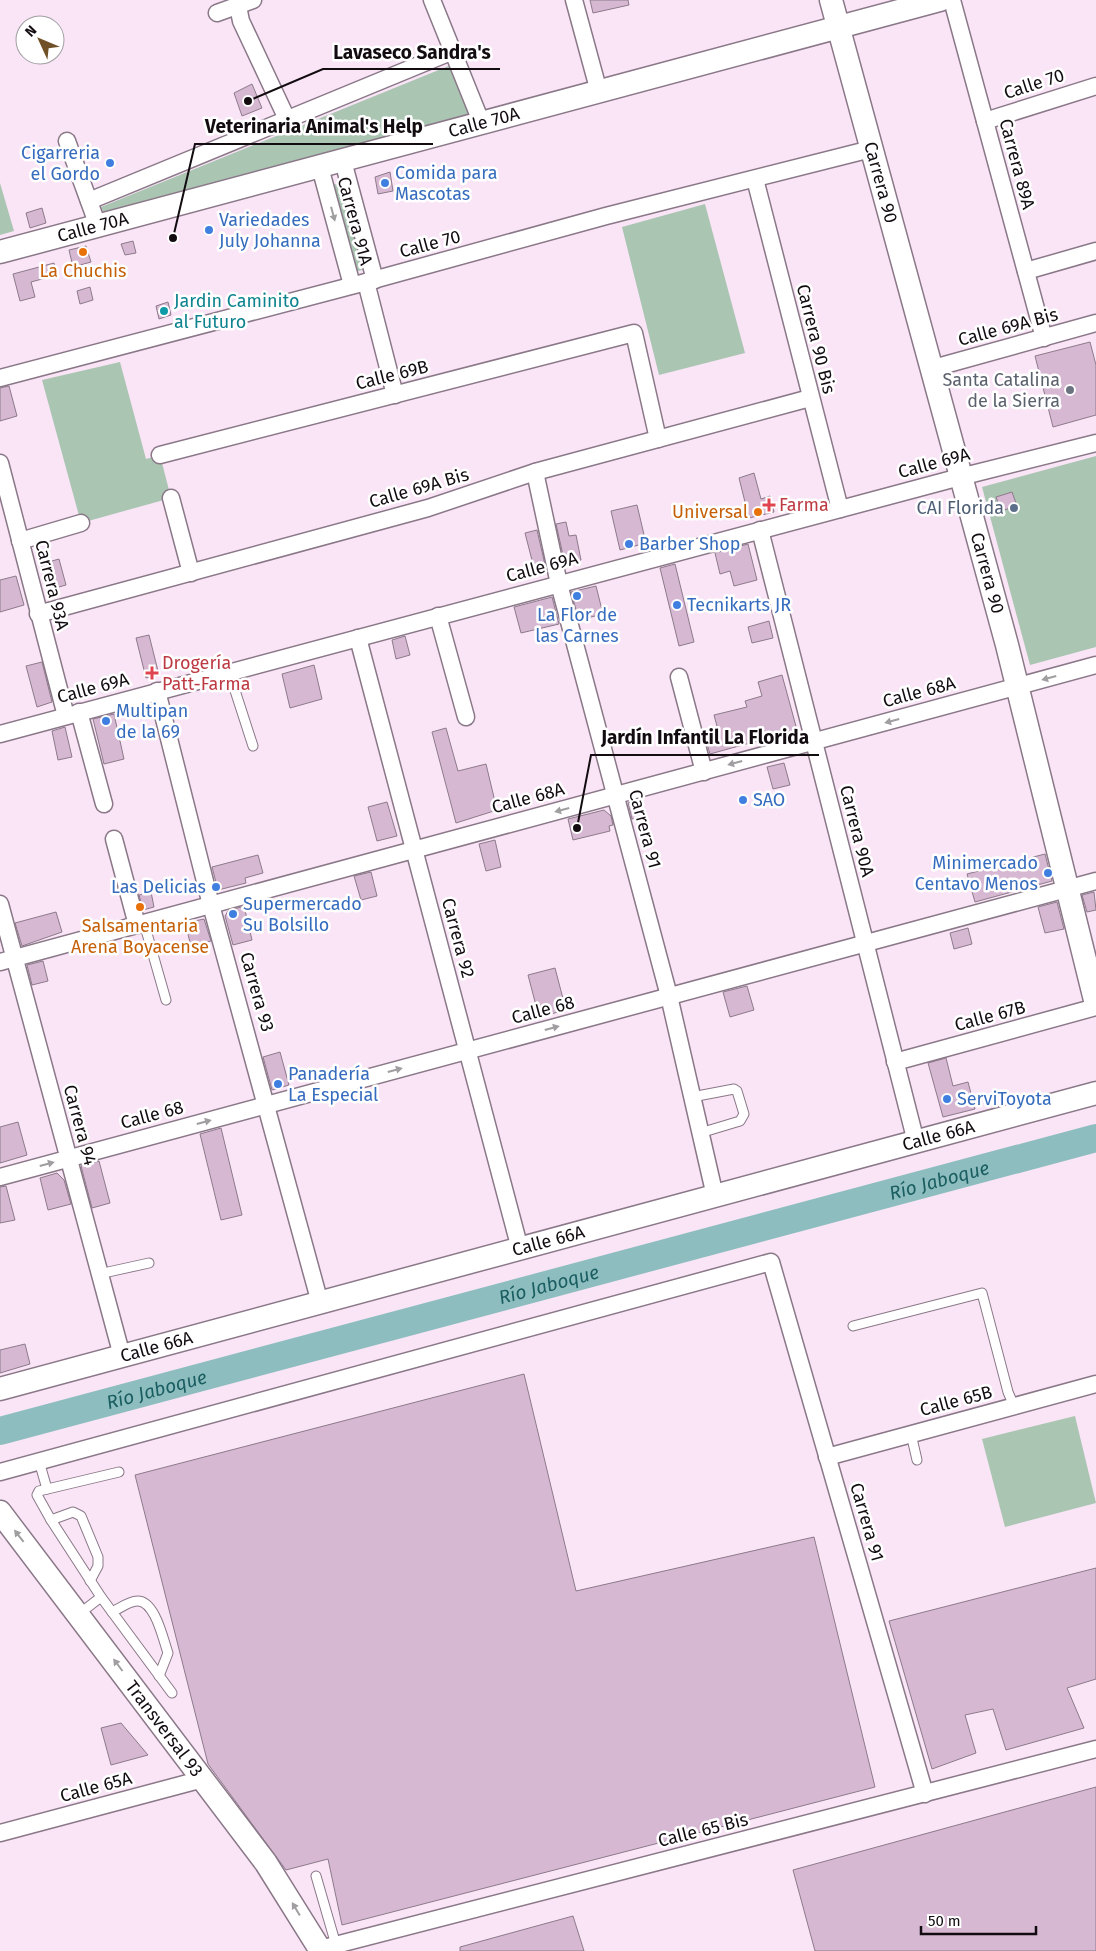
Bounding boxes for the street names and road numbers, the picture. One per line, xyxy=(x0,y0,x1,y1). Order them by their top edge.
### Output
street label: Calle 70 xyxy=(1001,64,1067,104)
street label: Calle 70A xyxy=(446,102,523,142)
street label: Carrera 89A xyxy=(994,116,1040,212)
street label: Carrera 90 xyxy=(859,139,902,225)
street label: Carrera 91A xyxy=(333,174,378,268)
street label: Calle 70A xyxy=(55,207,131,247)
street label: Calle 70 xyxy=(397,225,463,263)
street label: Carrera 90 Bis xyxy=(792,282,840,396)
street label: Calle 69A Bis xyxy=(956,303,1060,351)
street label: Calle 69B xyxy=(353,355,431,395)
street label: Calle 69A xyxy=(896,443,973,483)
street label: Calle 69A Bis xyxy=(367,463,471,513)
street label: Carrera 90 xyxy=(966,530,1009,616)
street label: Carrera 93A xyxy=(30,538,74,633)
street label: Calle 69A xyxy=(504,547,581,587)
street label: Calle 69A xyxy=(55,668,132,708)
street label: Calle 68A xyxy=(880,672,958,712)
street label: Calle 68A xyxy=(489,778,567,818)
street label: Carrera 90A xyxy=(835,783,879,880)
street label: Carrera 91 xyxy=(624,787,666,871)
street label: Carrera 92 xyxy=(437,896,479,980)
street label: Carrera 93 xyxy=(235,950,279,1034)
street label: Calle 68 xyxy=(509,991,577,1029)
street label: Calle 67B xyxy=(952,996,1028,1036)
street label: Carrera 94 xyxy=(59,1082,101,1168)
street label: Calle 68 xyxy=(118,1096,186,1134)
street label: Calle 66A xyxy=(900,1115,978,1156)
street label: Calle 66A xyxy=(510,1220,588,1261)
street label: Calle 66A xyxy=(118,1326,196,1367)
street label: Calle 65B xyxy=(917,1381,995,1421)
street label: Carrera 91 xyxy=(845,1480,889,1564)
street label: Transversal 93 xyxy=(121,1676,208,1781)
street label: Calle 65A xyxy=(58,1767,135,1807)
street label: Calle 65 Bis xyxy=(656,1808,750,1852)

